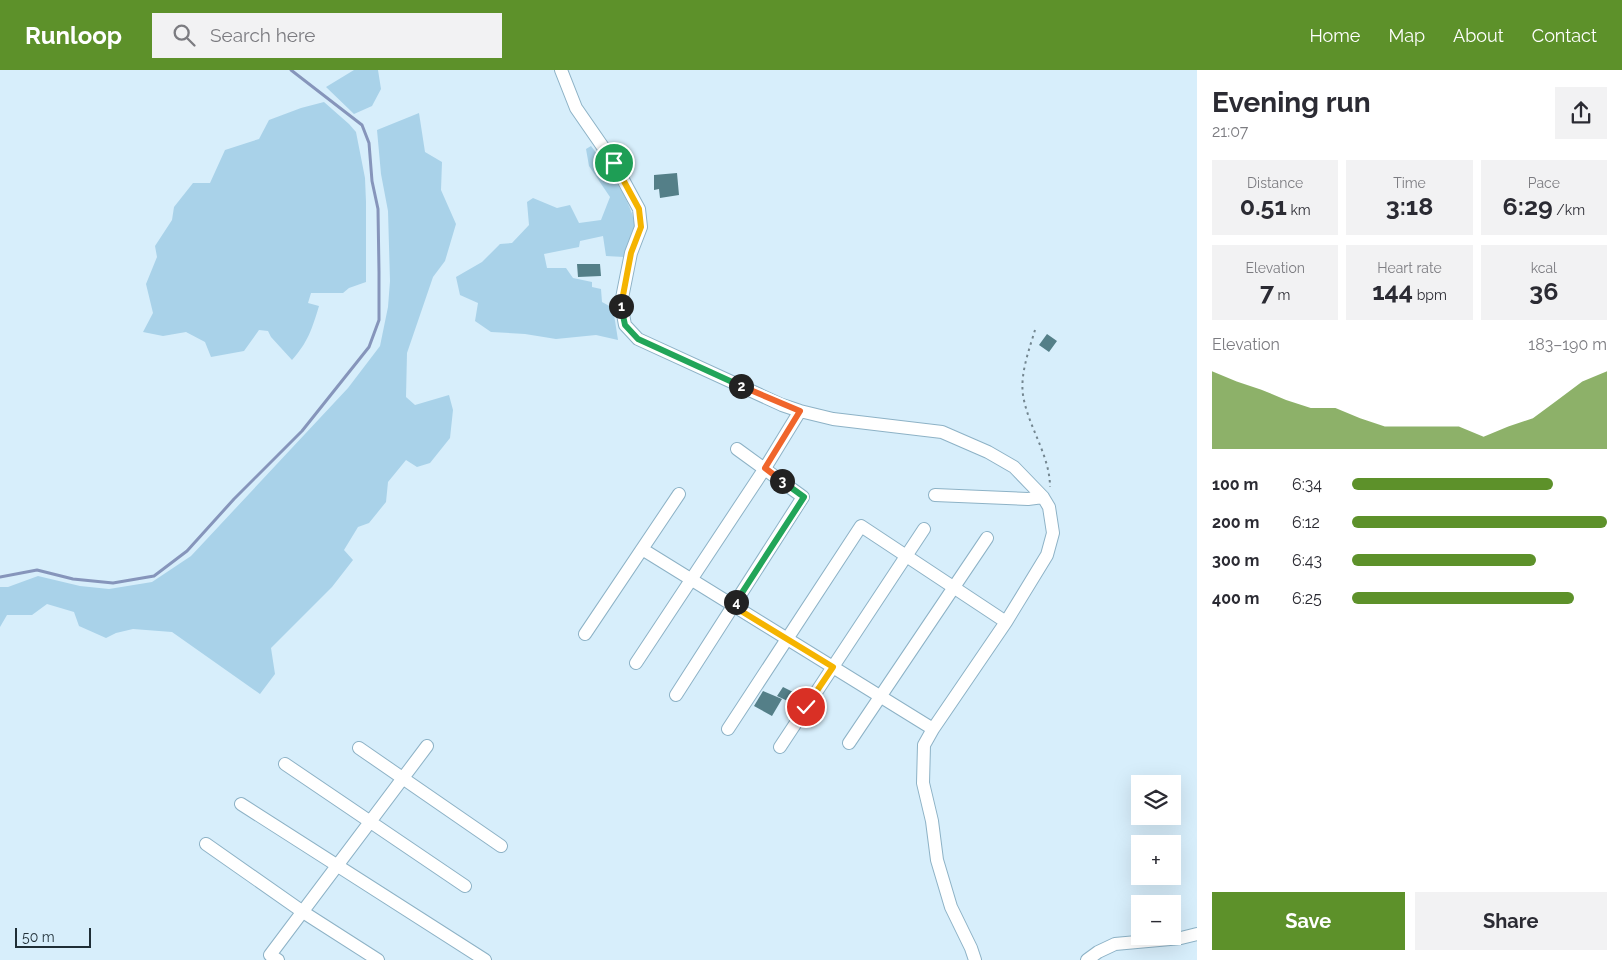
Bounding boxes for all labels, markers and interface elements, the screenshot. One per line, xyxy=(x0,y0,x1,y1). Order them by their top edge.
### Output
search box xyxy=(152,13,502,58)
text: Runloop xyxy=(25,21,122,50)
icon: search xyxy=(170,21,198,49)
text: Search here xyxy=(210,24,316,46)
text: Home xyxy=(1309,25,1360,46)
text: Map xyxy=(1388,25,1425,46)
text: About xyxy=(1453,25,1504,46)
text: Contact xyxy=(1532,25,1597,46)
text: Evening run xyxy=(1212,86,1371,119)
button: share xyxy=(1555,87,1607,139)
text: 21:07 xyxy=(1212,122,1248,141)
pin xyxy=(593,142,635,184)
icon: arrive xyxy=(600,149,628,177)
text: Distance xyxy=(1247,175,1303,191)
text: Time xyxy=(1393,175,1426,191)
text: Pace xyxy=(1528,175,1560,191)
text: 0.51 xyxy=(1240,191,1287,221)
text: 3:18 xyxy=(1386,191,1433,221)
text: 6:29 xyxy=(1503,191,1553,221)
text: km xyxy=(1287,202,1311,218)
text: /km xyxy=(1553,202,1585,218)
text: Elevation xyxy=(1245,260,1305,276)
text: Heart rate xyxy=(1377,260,1442,276)
text: kcal xyxy=(1531,260,1557,276)
text: 7 xyxy=(1260,276,1274,306)
text: 144 xyxy=(1372,276,1413,306)
text: 36 xyxy=(1529,276,1558,306)
text: m xyxy=(1274,287,1290,303)
text: bpm xyxy=(1413,287,1447,303)
pin: 1 xyxy=(608,294,634,318)
text: 1 xyxy=(618,298,625,314)
text: Elevation xyxy=(1212,335,1280,354)
text: 183–190 m xyxy=(1528,335,1607,354)
pin: 2 xyxy=(728,374,754,398)
text: 2 xyxy=(738,378,745,394)
pin: 3 xyxy=(770,468,794,494)
text: 3 xyxy=(779,473,786,489)
text: 100 m xyxy=(1212,475,1258,494)
text: 6:34 xyxy=(1292,475,1322,494)
text: 200 m xyxy=(1212,513,1259,532)
text: 6:12 xyxy=(1292,513,1320,532)
text: 300 m xyxy=(1212,551,1259,570)
text: 6:43 xyxy=(1292,551,1322,570)
text: 400 m xyxy=(1212,589,1260,608)
text: 6:25 xyxy=(1292,589,1322,608)
pin: 4 xyxy=(724,590,748,614)
text: 4 xyxy=(733,594,741,610)
pin xyxy=(785,686,827,728)
icon: check xyxy=(792,693,820,721)
map controls xyxy=(1131,775,1181,945)
button: layers xyxy=(1131,775,1181,825)
button: + xyxy=(1131,835,1181,885)
button: Save xyxy=(1212,892,1405,950)
button: Share xyxy=(1415,892,1607,950)
button: − xyxy=(1131,895,1181,945)
scale bar xyxy=(15,925,91,948)
text: 50 m xyxy=(22,929,55,945)

